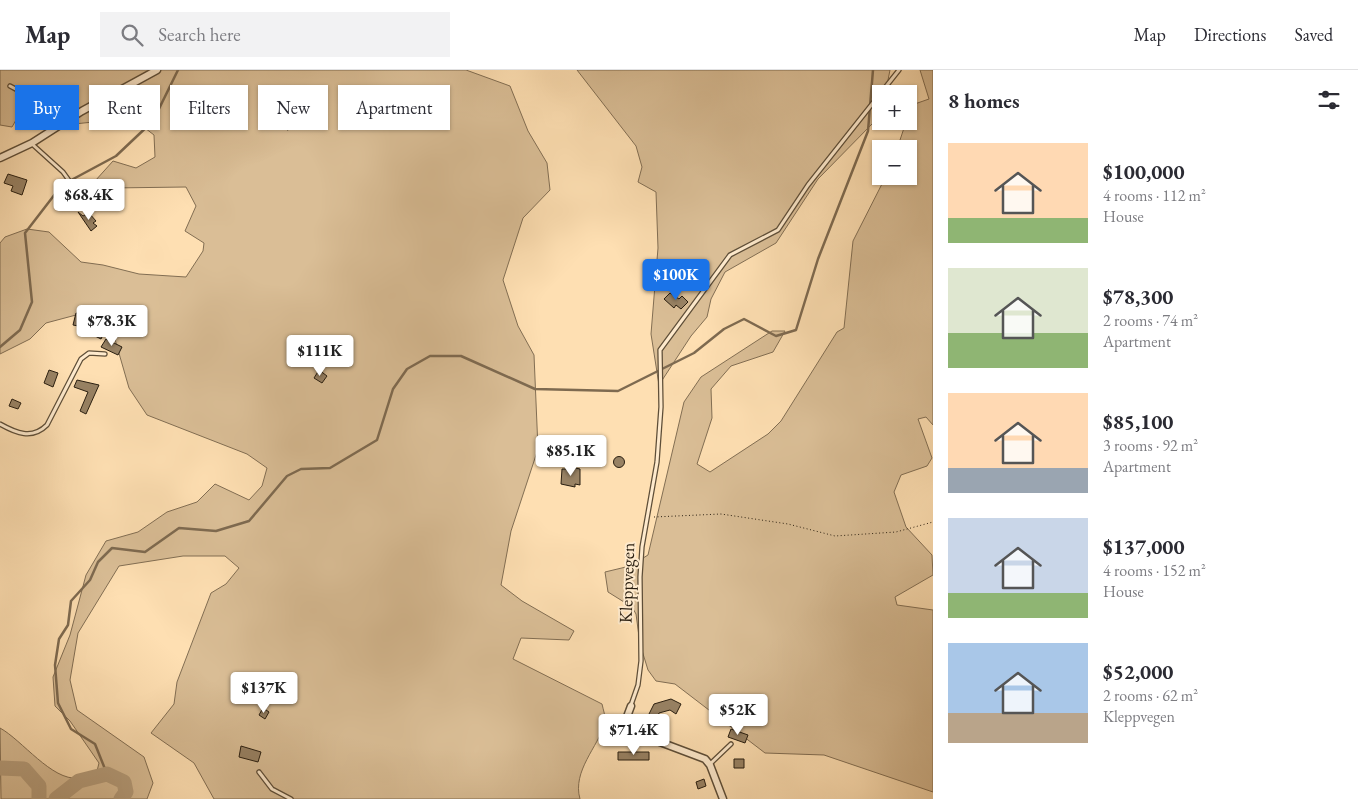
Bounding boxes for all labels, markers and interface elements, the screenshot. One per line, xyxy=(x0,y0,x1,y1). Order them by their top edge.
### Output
search box xyxy=(100,12,450,57)
text: Map xyxy=(25,19,70,50)
icon: search xyxy=(118,21,146,49)
text: Search here xyxy=(158,22,241,47)
text: Map xyxy=(1134,23,1166,46)
text: Directions xyxy=(1194,23,1266,46)
text: Saved xyxy=(1294,23,1333,46)
chip: Buy xyxy=(15,85,79,130)
chip: Rent xyxy=(89,85,160,130)
chip: Filters xyxy=(170,85,248,130)
chip: New xyxy=(258,85,328,130)
chip: Apartment xyxy=(338,85,450,130)
map controls xyxy=(872,85,917,185)
button: + xyxy=(872,85,917,130)
icon: filters xyxy=(1315,86,1343,114)
text: 8 homes xyxy=(948,87,1020,114)
button: − xyxy=(872,140,917,185)
text: $100,000 xyxy=(1103,158,1185,185)
icon: home xyxy=(988,163,1048,223)
pin: $68.4K xyxy=(48,178,130,221)
text: $68.4K xyxy=(65,184,113,205)
text: 4 rooms · 112 m² xyxy=(1103,185,1206,206)
text: House xyxy=(1103,206,1144,227)
pin: $100K xyxy=(641,258,711,301)
text: $100K xyxy=(654,264,698,285)
text: $78,300 xyxy=(1103,283,1173,310)
icon: home xyxy=(988,288,1048,348)
pin: $78.3K xyxy=(71,304,153,347)
text: $78.3K xyxy=(88,310,136,331)
text: 2 rooms · 74 m² xyxy=(1103,310,1198,331)
text: Apartment xyxy=(1103,331,1171,352)
pin: $111K xyxy=(285,334,355,377)
text: $111K xyxy=(298,340,342,361)
text: $85,100 xyxy=(1103,408,1173,435)
icon: home xyxy=(988,413,1048,473)
pin: $85.1K xyxy=(530,434,612,477)
text: 3 rooms · 92 m² xyxy=(1103,435,1198,456)
text: $85.1K xyxy=(547,440,595,461)
text: Apartment xyxy=(1103,456,1171,477)
text: $137,000 xyxy=(1103,533,1185,560)
icon: home xyxy=(988,538,1048,598)
street label: Kleppvegen xyxy=(614,542,639,624)
text: 4 rooms · 152 m² xyxy=(1103,560,1206,581)
text: House xyxy=(1103,581,1144,602)
text: $52,000 xyxy=(1103,658,1173,685)
icon: home xyxy=(988,663,1048,723)
pin: $137K xyxy=(229,672,299,714)
text: $137K xyxy=(242,677,286,698)
text: 2 rooms · 62 m² xyxy=(1103,685,1198,706)
pin: $52K xyxy=(708,694,768,736)
text: $52K xyxy=(720,699,756,720)
text: Kleppvegen xyxy=(1103,706,1175,727)
pin: $71.4K xyxy=(593,714,675,756)
text: $71.4K xyxy=(610,719,658,740)

